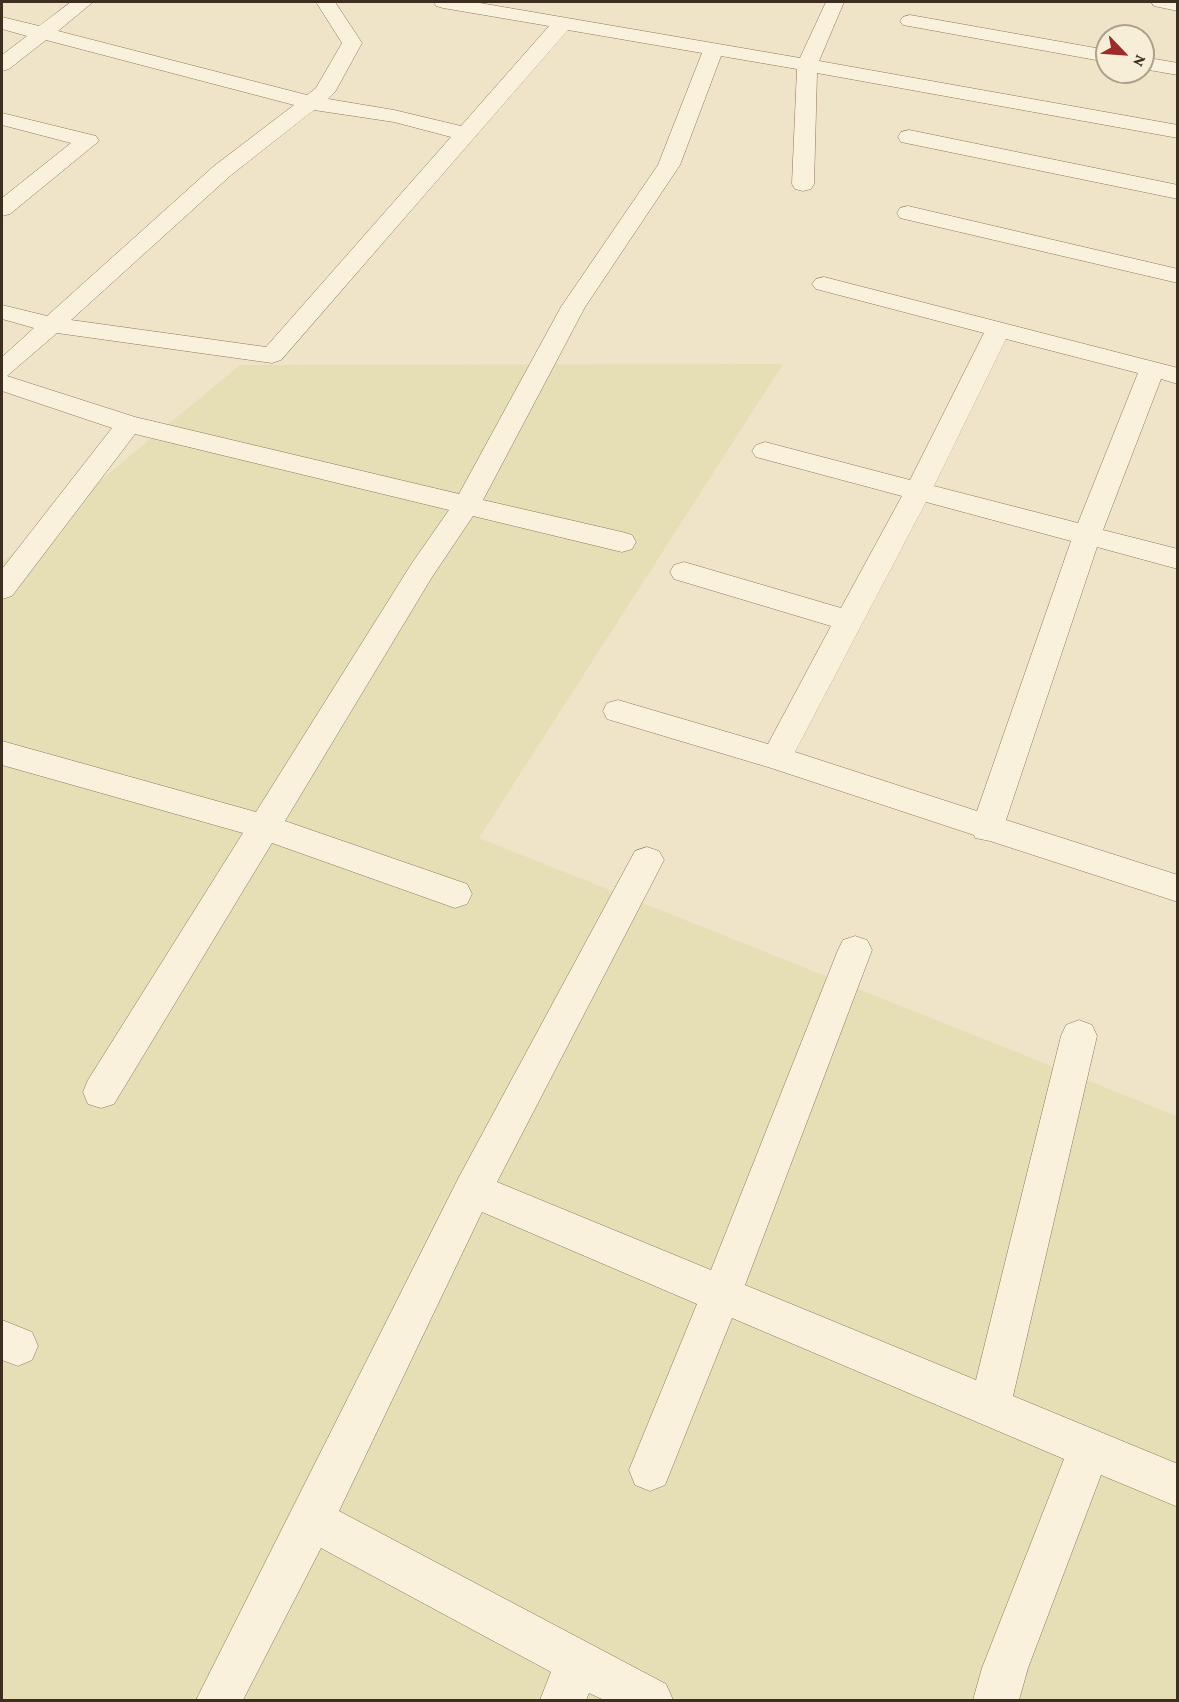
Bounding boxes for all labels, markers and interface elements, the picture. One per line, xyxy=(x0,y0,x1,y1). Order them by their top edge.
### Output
north arrow xyxy=(1095,24,1155,84)
text: N xyxy=(1130,52,1150,70)

